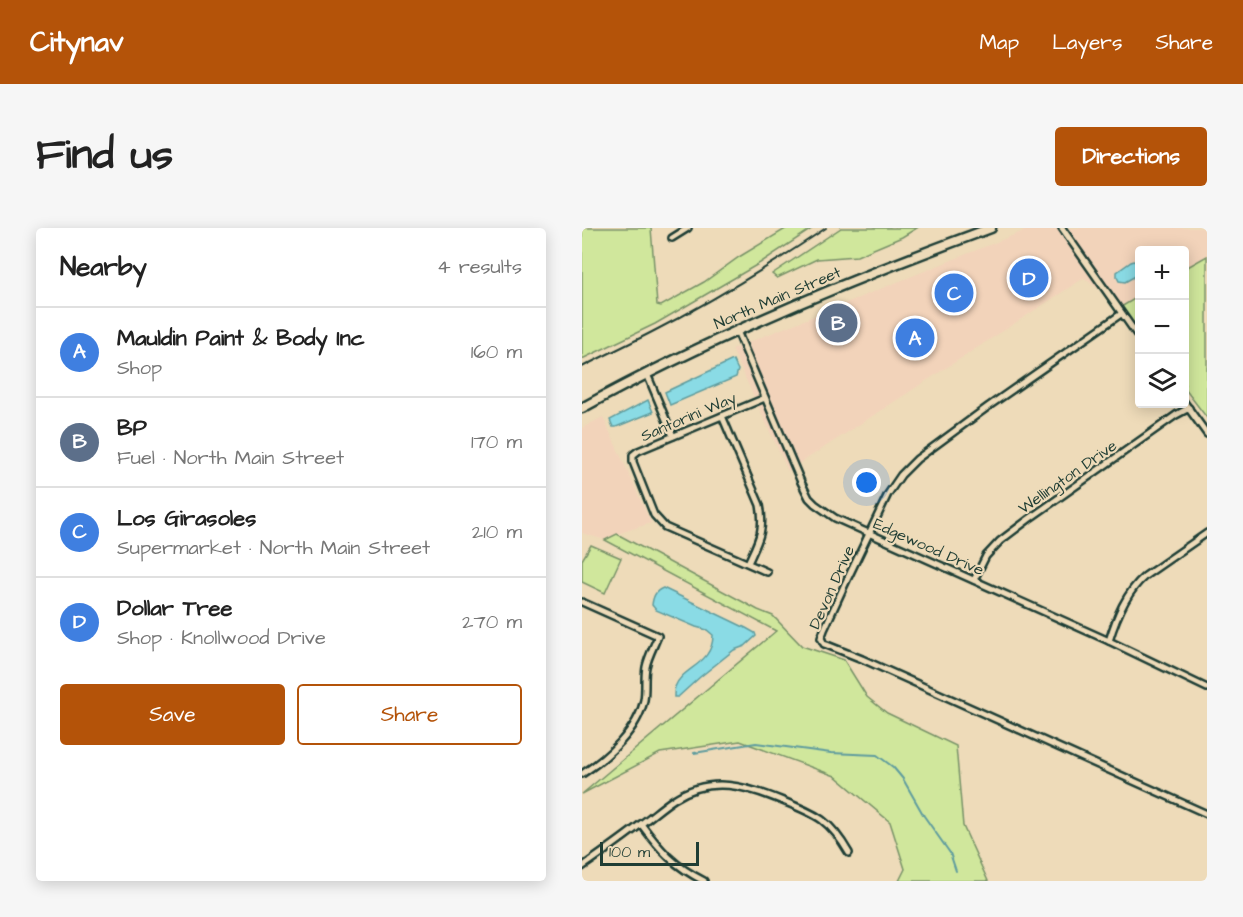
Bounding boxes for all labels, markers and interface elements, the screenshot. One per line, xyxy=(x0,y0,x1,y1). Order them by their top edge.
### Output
text: Citynav xyxy=(30,23,124,62)
text: Map xyxy=(979,28,1019,57)
text: Layers xyxy=(1052,28,1122,57)
text: Share xyxy=(1155,28,1213,57)
text: Find us xyxy=(36,127,173,185)
button: Directions xyxy=(1055,127,1207,186)
map controls xyxy=(1135,246,1189,408)
button: + xyxy=(1135,246,1189,300)
text: Nearby xyxy=(60,249,147,285)
text: 4 results xyxy=(437,253,522,281)
pin: D xyxy=(1010,256,1048,300)
street label: North Main Street xyxy=(710,261,845,335)
pin: C xyxy=(934,270,974,316)
pin: B xyxy=(818,300,858,346)
button: − xyxy=(1135,300,1189,354)
pin: A xyxy=(896,316,934,360)
text: Mauldin Paint & Body Inc xyxy=(117,323,365,354)
text: A xyxy=(73,338,86,366)
text: 160 m xyxy=(471,338,522,366)
text: Shop xyxy=(117,354,162,382)
button: layers xyxy=(1135,354,1189,408)
street label: Santorini Way xyxy=(637,387,740,448)
text: BP xyxy=(117,413,147,444)
text: B xyxy=(72,428,87,456)
text: 170 m xyxy=(471,428,522,456)
street label: Wellington Drive xyxy=(1014,434,1122,520)
text: Fuel · North Main Street xyxy=(117,444,344,472)
your location xyxy=(852,468,881,497)
text: Los Girasoles xyxy=(117,503,256,534)
street label: Edgewood Drive xyxy=(869,513,988,582)
text: C xyxy=(72,518,87,546)
text: 210 m xyxy=(472,518,522,546)
text: Supermarket · North Main Street xyxy=(117,534,430,562)
street label: Devon Drive xyxy=(804,542,860,633)
text: Dollar Tree xyxy=(117,593,232,624)
text: D xyxy=(73,608,86,636)
text: 270 m xyxy=(462,608,522,636)
text: Shop · Knollwood Drive xyxy=(117,624,326,652)
button: Save xyxy=(60,684,285,745)
button: Share xyxy=(297,684,522,745)
scale bar xyxy=(600,839,699,866)
text: 100 m xyxy=(609,841,650,863)

